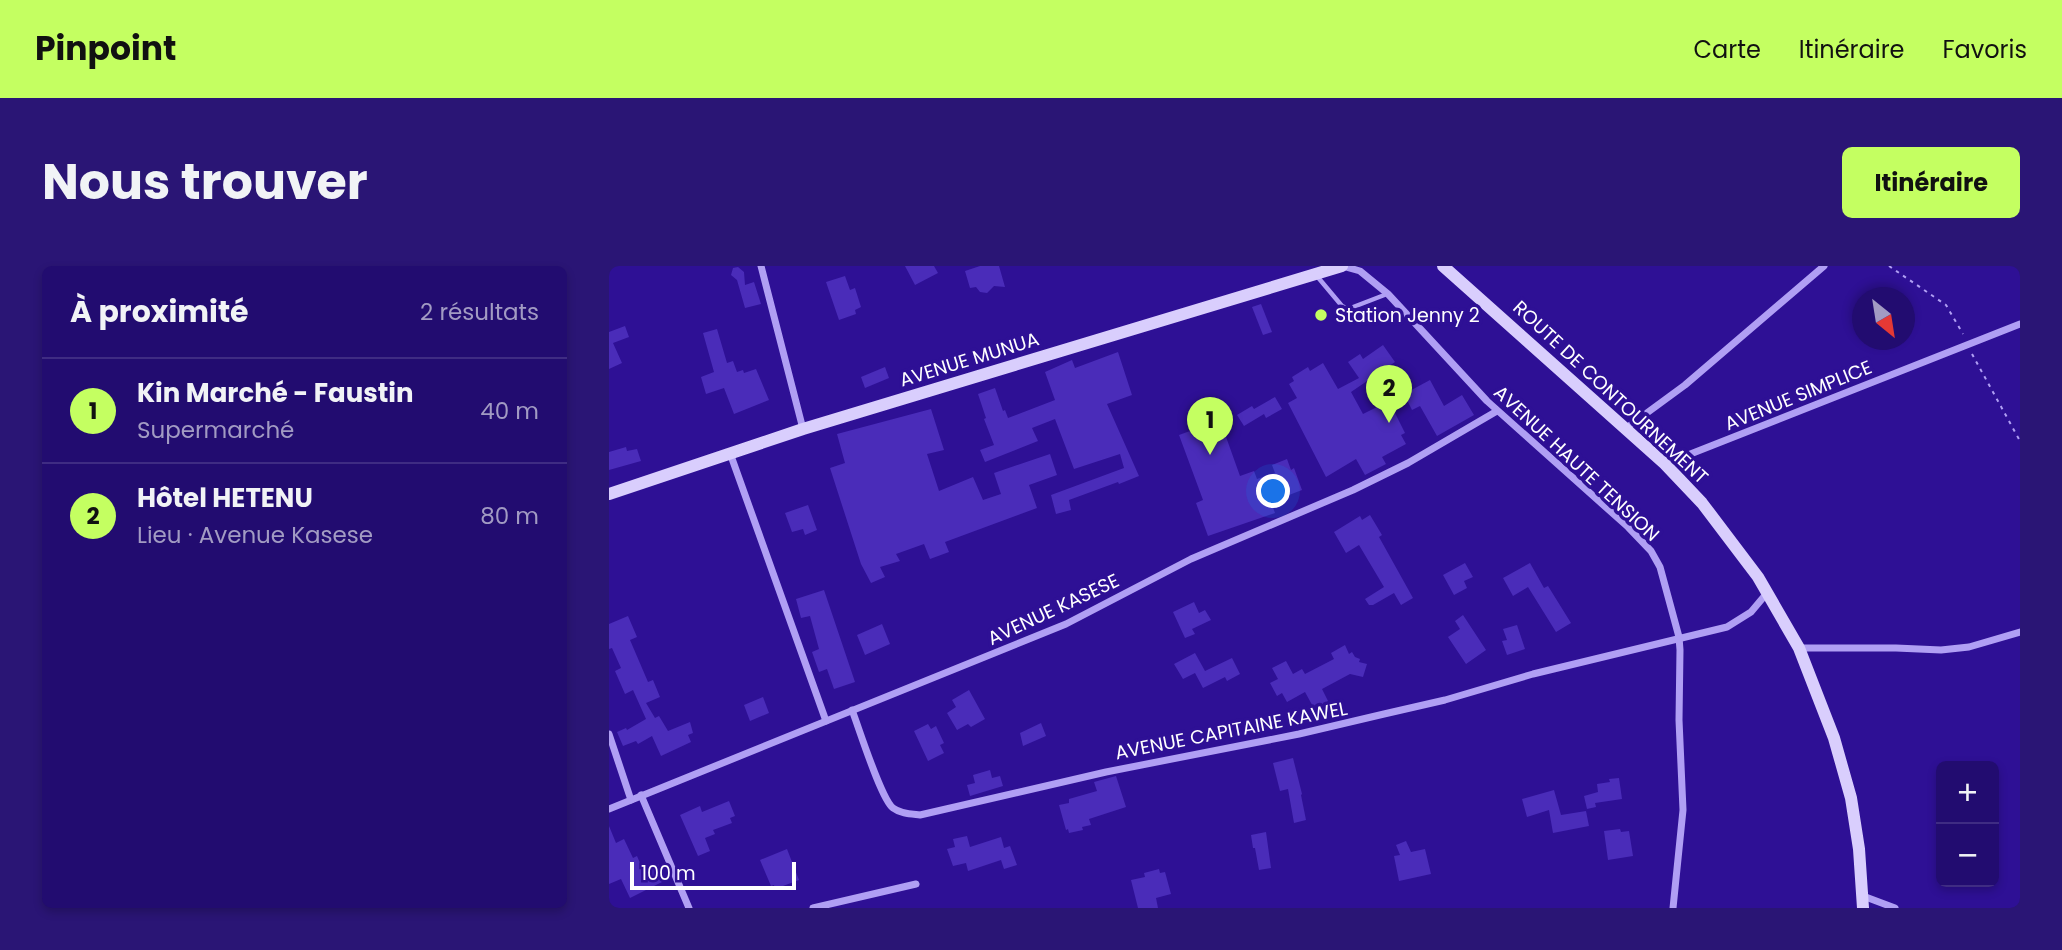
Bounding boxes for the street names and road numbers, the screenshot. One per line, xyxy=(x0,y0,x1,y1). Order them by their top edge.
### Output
street label: ROUTE DE CONTOURNEMENT xyxy=(1507,294,1714,490)
street label: AVENUE MUNUA xyxy=(896,325,1042,394)
street label: AVENUE SIMPLICE xyxy=(1720,354,1876,437)
street label: AVENUE HAUTE TENSION xyxy=(1488,379,1666,548)
street label: AVENUE KASESE xyxy=(983,567,1123,652)
street label: AVENUE CAPITAINE KAWEL xyxy=(1113,695,1350,766)

